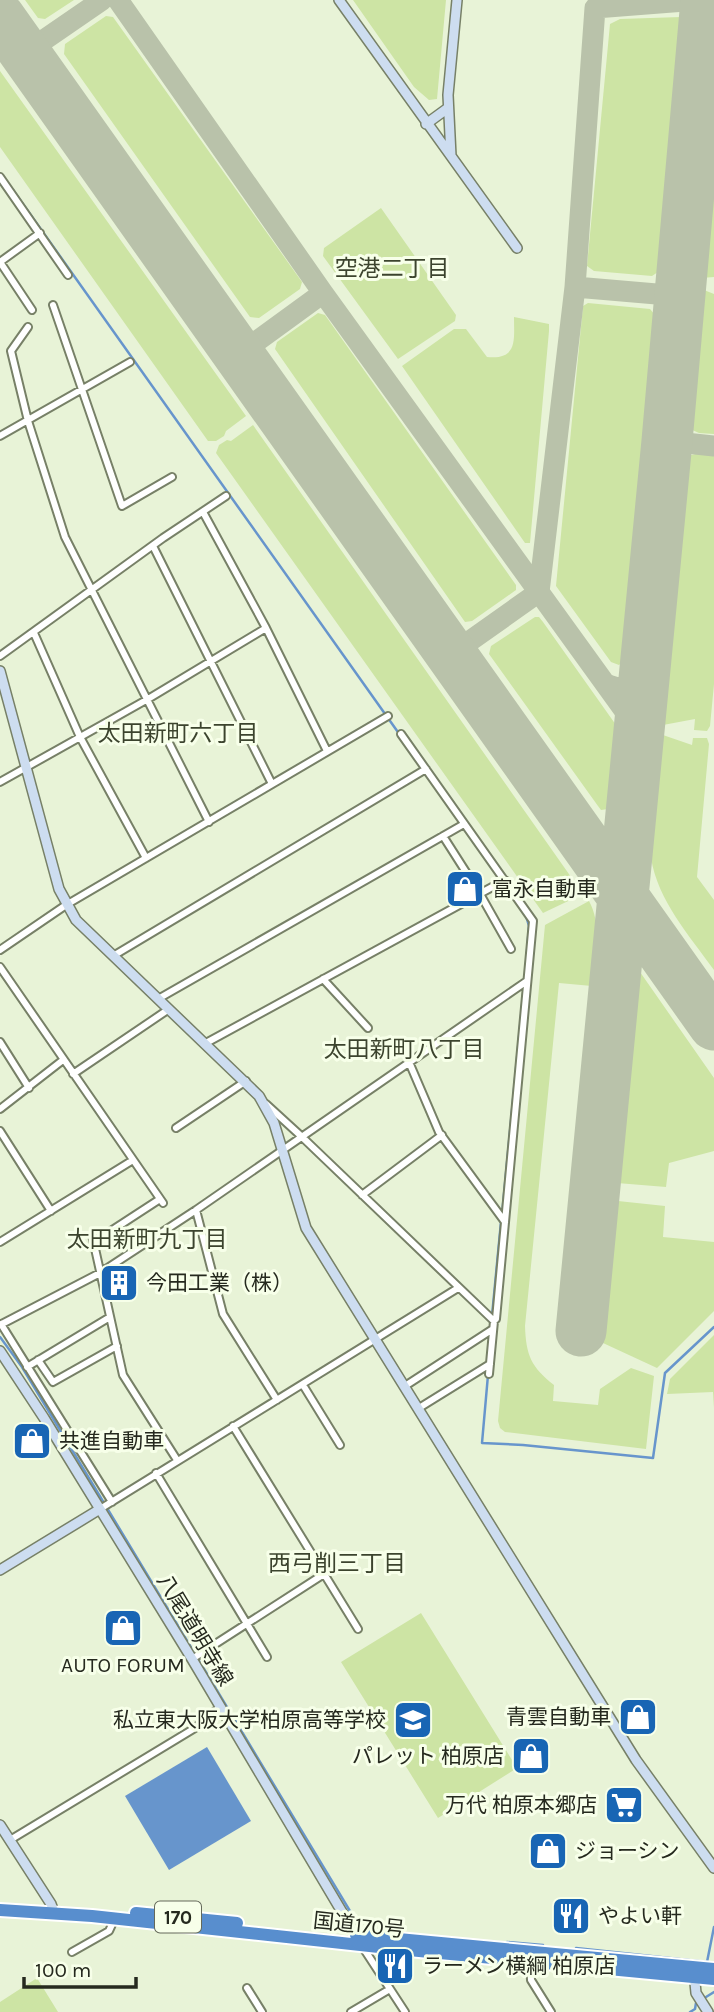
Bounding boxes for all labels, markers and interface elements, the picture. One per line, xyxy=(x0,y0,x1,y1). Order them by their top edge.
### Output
district label: 空港二丁目 xyxy=(335,255,450,282)
district label: 太田新町六丁目 xyxy=(98,720,259,747)
shop icon: 富永自動車 xyxy=(444,868,486,910)
place label: 富永自動車 xyxy=(492,877,597,901)
district label: 太田新町八丁目 xyxy=(324,1036,485,1063)
district label: 太田新町九丁目 xyxy=(67,1226,228,1253)
building icon: 今田工業（株） xyxy=(98,1262,140,1304)
place label: 今田工業（株） xyxy=(146,1271,293,1295)
shop icon: 共進自動車 xyxy=(11,1420,53,1462)
place label: 共進自動車 xyxy=(59,1429,164,1453)
district label: 西弓削三丁目 xyxy=(268,1550,406,1577)
street label: 八尾道明寺線 xyxy=(152,1570,238,1690)
shop icon: AUTO FORUM xyxy=(102,1607,144,1649)
place label: AUTO FORUM xyxy=(61,1653,185,1677)
shop icon: 青雲自動車 xyxy=(617,1696,659,1738)
school or university icon: 私立東大阪大学柏原高等学校 xyxy=(392,1699,434,1741)
place label: 青雲自動車 xyxy=(506,1705,611,1729)
place label: 私立東大阪大学柏原高等学校 xyxy=(113,1708,386,1732)
shop icon: パレット 柏原店 xyxy=(510,1735,552,1777)
place label: パレット 柏原店 xyxy=(352,1744,504,1768)
supermarket icon: 万代 柏原本郷店 xyxy=(603,1784,645,1826)
place label: 万代 柏原本郷店 xyxy=(445,1793,597,1817)
shop icon: ジョーシン xyxy=(527,1830,569,1872)
place label: ジョーシン xyxy=(575,1839,680,1863)
restaurant icon: やよい軒 xyxy=(550,1895,592,1937)
road number: 170 xyxy=(155,1901,201,1932)
place label: やよい軒 xyxy=(598,1904,682,1928)
street label: 国道170号 xyxy=(312,1908,406,1942)
restaurant icon: ラーメン横綱 柏原店 xyxy=(374,1945,416,1987)
scale bar xyxy=(24,1946,136,1990)
place label: ラーメン横綱 柏原店 xyxy=(422,1954,615,1978)
text: 100 m xyxy=(35,1958,92,1982)

